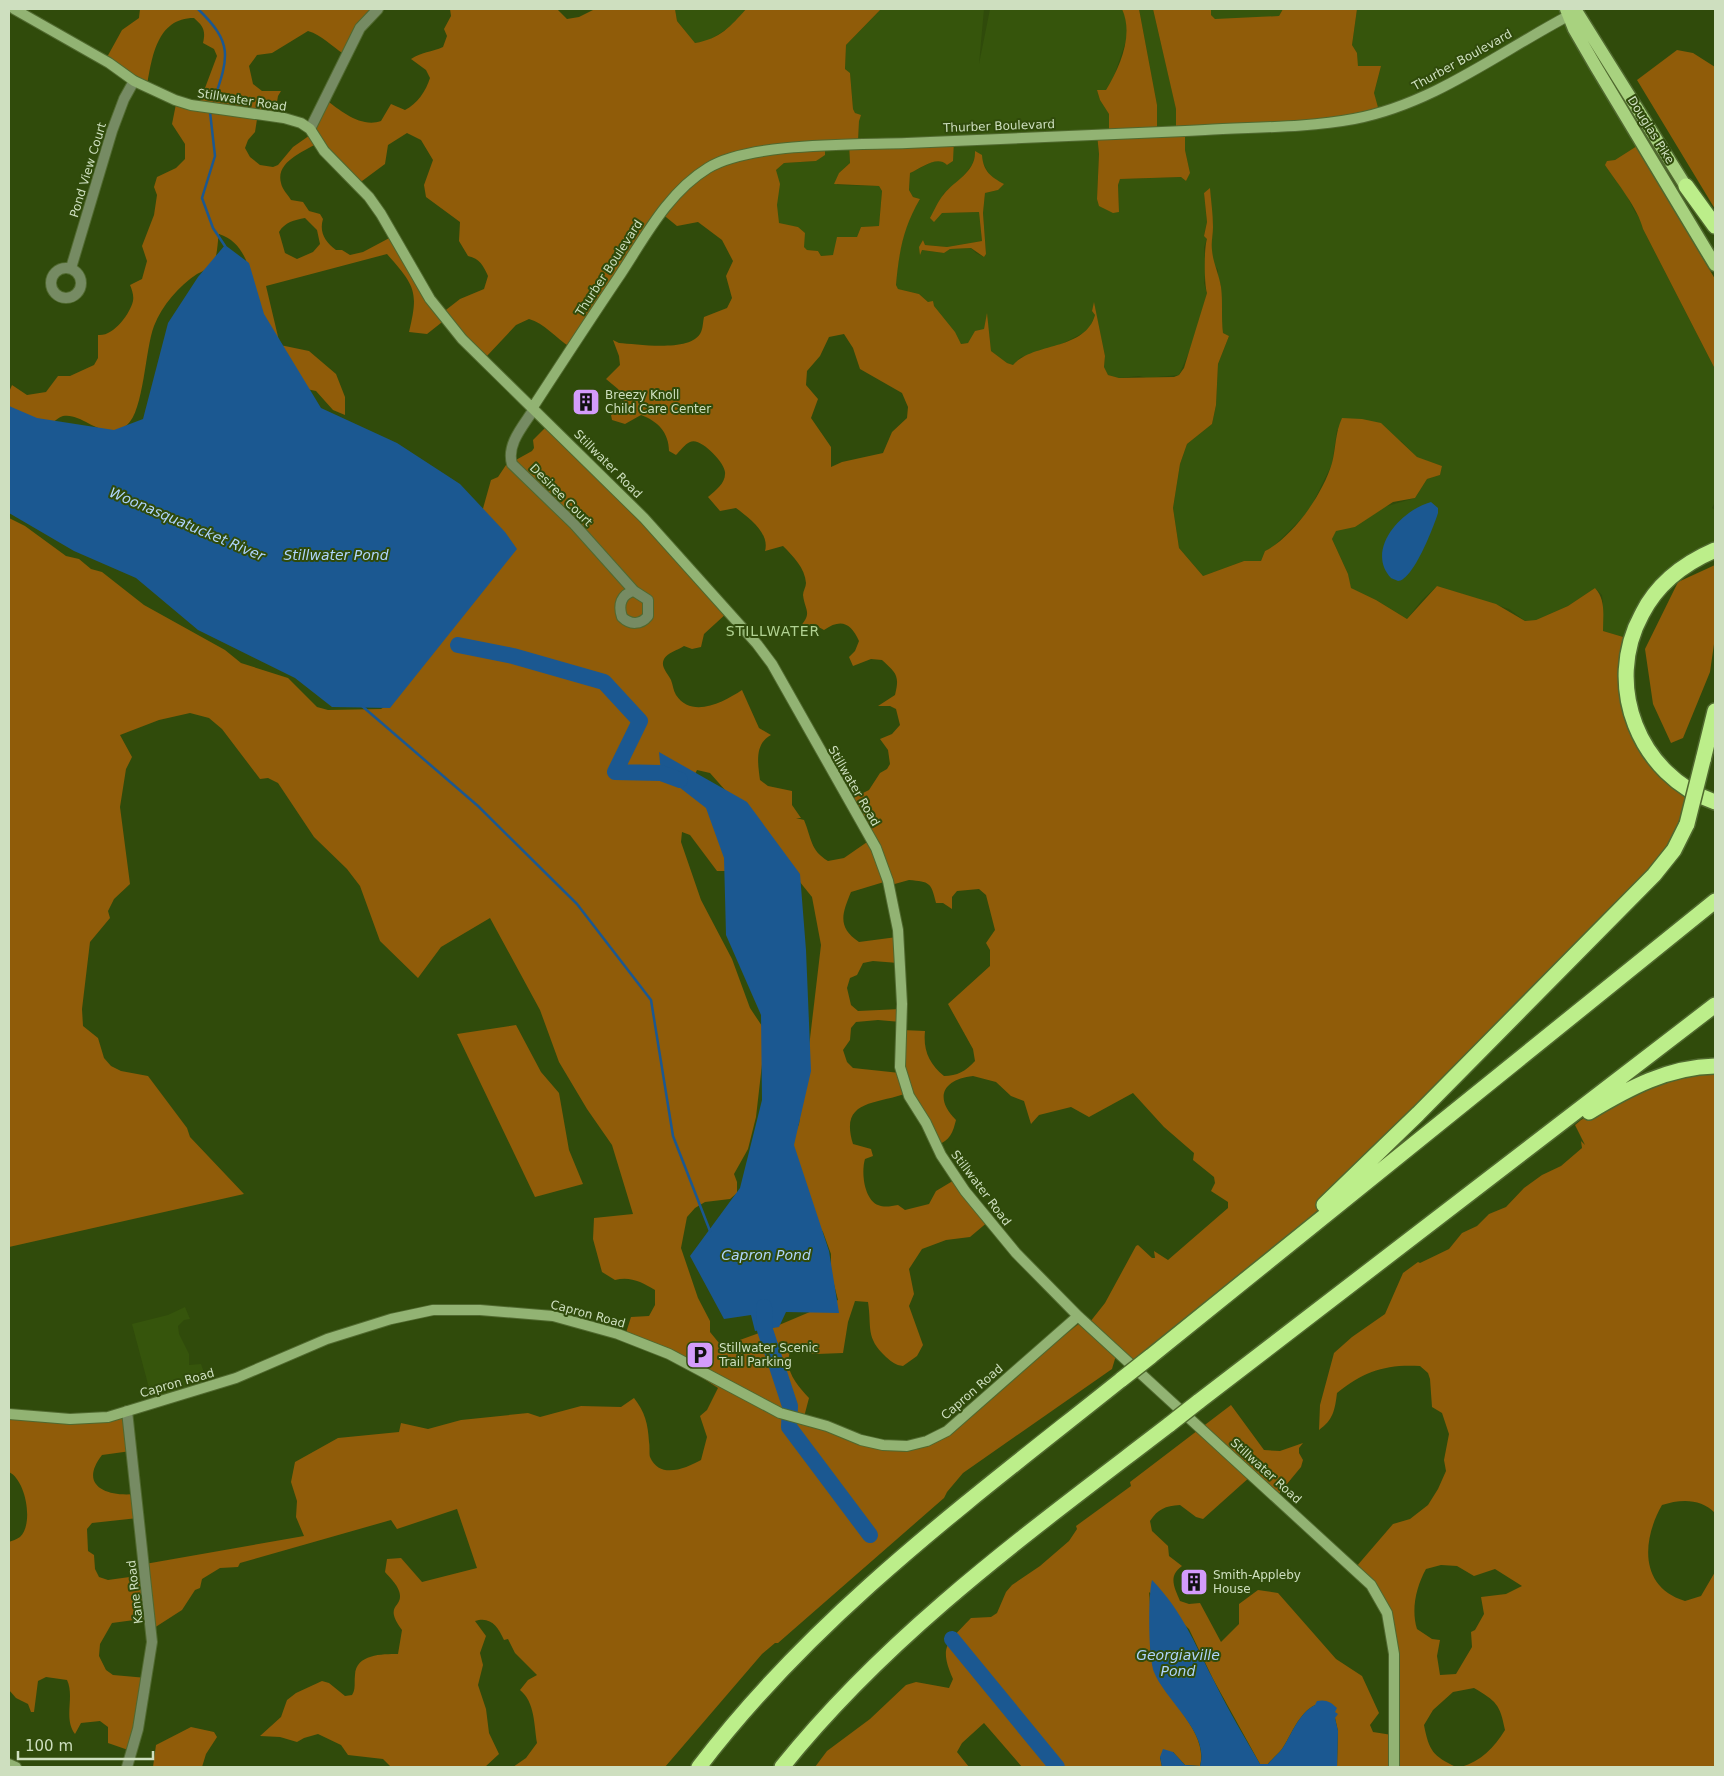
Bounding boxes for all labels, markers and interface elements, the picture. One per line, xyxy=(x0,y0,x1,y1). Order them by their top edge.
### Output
street label: Thurber Boulevard xyxy=(1409,27,1514,94)
street label: Stillwater Road xyxy=(196,86,288,114)
street label: Douglas Pike xyxy=(1625,94,1677,166)
street label: Thurber Boulevard xyxy=(942,117,1055,135)
street label: Pond View Court xyxy=(67,121,109,219)
street label: Thurber Boulevard xyxy=(572,217,645,320)
building icon: Breezy Knoll Child Care Center xyxy=(571,387,601,417)
place label: Breezy Knoll Child Care Center xyxy=(605,388,711,416)
street label: Stillwater Road xyxy=(571,427,645,501)
street label: Desiree Court xyxy=(527,461,595,529)
water label: Woonasquatucket River xyxy=(107,484,268,564)
water label: Stillwater Pond xyxy=(283,547,389,563)
district label: STILLWATER xyxy=(726,623,820,639)
street label: Stillwater Road xyxy=(825,743,883,829)
street label: Stillwater Road xyxy=(948,1148,1014,1228)
water label: Capron Pond xyxy=(721,1247,811,1263)
street label: Capron Road xyxy=(549,1297,627,1331)
parking icon: Stillwater Scenic Trail Parking xyxy=(685,1340,715,1370)
place label: Stillwater Scenic Trail Parking xyxy=(718,1341,818,1369)
street label: Capron Road xyxy=(938,1361,1006,1423)
street label: Capron Road xyxy=(138,1366,216,1400)
street label: Stillwater Road xyxy=(1228,1436,1304,1506)
street label: Kane Road xyxy=(124,1559,146,1625)
building icon: Smith-Appleby House xyxy=(1179,1567,1209,1597)
place label: Smith-Appleby House xyxy=(1213,1568,1301,1596)
water label: Georgiaville Pond xyxy=(1136,1647,1220,1679)
scale bar xyxy=(18,1728,152,1760)
text: 100 m xyxy=(25,1737,73,1755)

